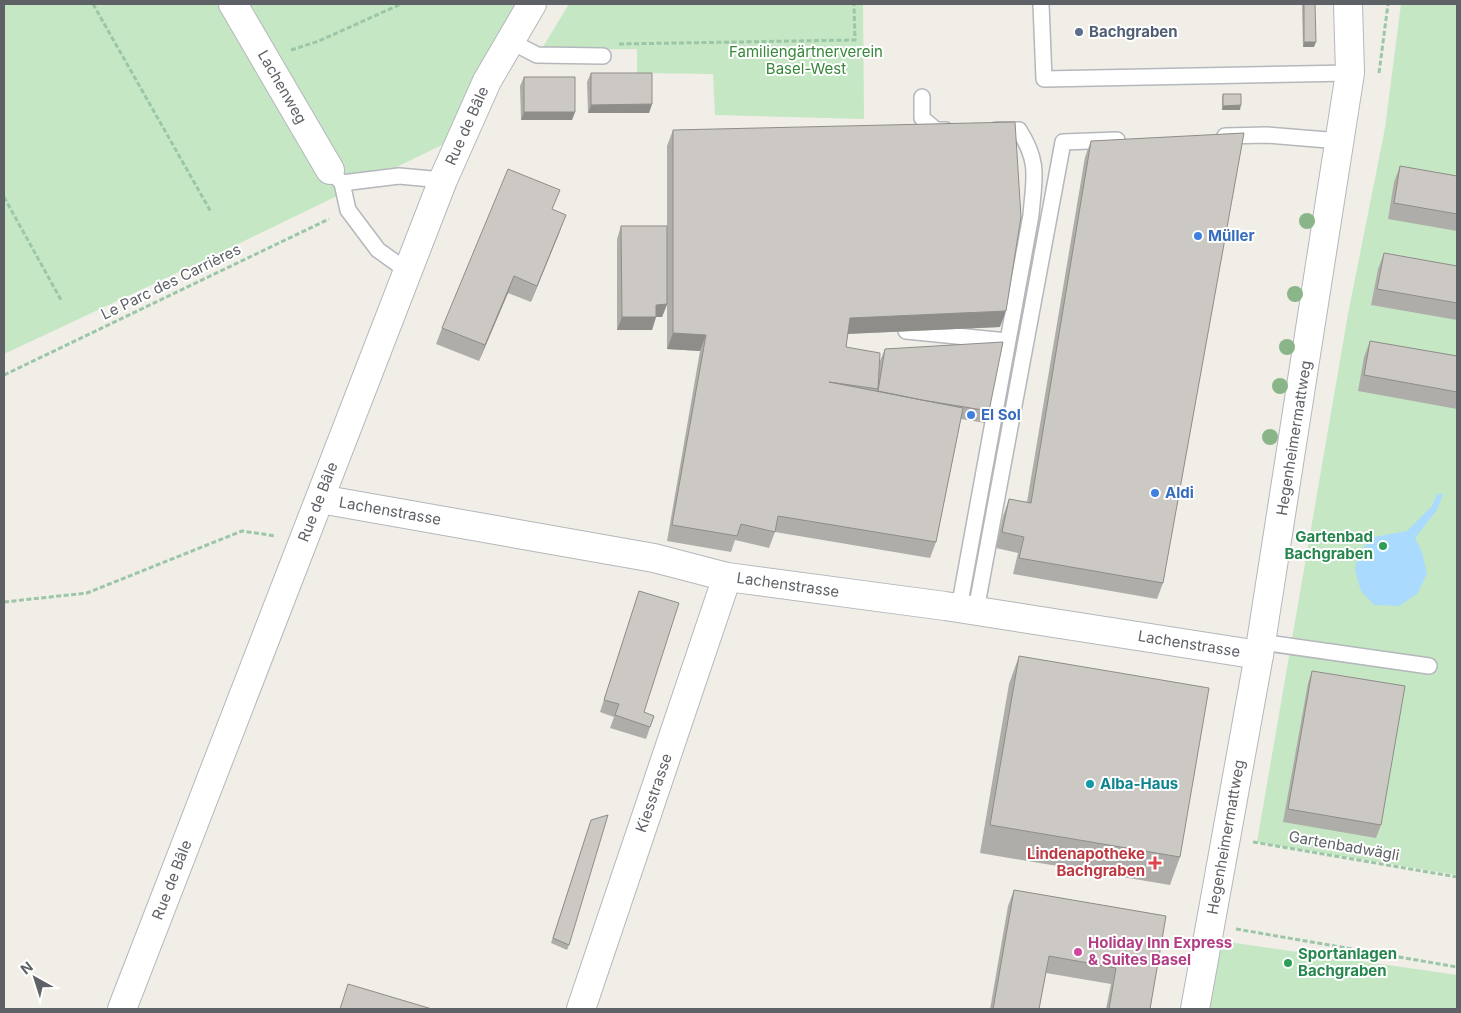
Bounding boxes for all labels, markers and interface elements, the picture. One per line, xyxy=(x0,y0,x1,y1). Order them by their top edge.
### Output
place label: Bachgraben xyxy=(1089,22,1178,41)
marker: Bachgraben xyxy=(1073,26,1085,38)
park label: Familiengärtnerverein Basel-West xyxy=(729,42,883,78)
street label: Lachenweg xyxy=(254,47,311,127)
street label: Rue de Bâle xyxy=(441,83,492,168)
place label: Müller xyxy=(1208,226,1255,245)
marker: Müller xyxy=(1192,230,1204,242)
street label: Le Parc des Carrières xyxy=(98,239,244,324)
street label: Hegenheimermattweg xyxy=(1272,359,1315,517)
place label: El Sol xyxy=(981,405,1021,424)
marker: El Sol xyxy=(965,409,977,421)
street label: Rue de Bâle xyxy=(294,459,342,545)
place label: Aldi xyxy=(1165,483,1194,502)
marker: Aldi xyxy=(1149,487,1161,499)
street label: Lachenstrasse xyxy=(338,492,443,529)
place label: Gartenbad Bachgraben xyxy=(1284,527,1373,563)
marker: Gartenbad Bachgraben xyxy=(1377,540,1389,552)
street label: Lachenstrasse xyxy=(736,568,841,601)
street label: Lachenstrasse xyxy=(1137,626,1242,661)
street label: Kiesstrasse xyxy=(631,751,676,835)
street label: Hegenheimermattweg xyxy=(1203,758,1248,916)
place label: Alba-Haus xyxy=(1100,774,1178,793)
marker: Alba-Haus xyxy=(1084,778,1096,790)
street label: Gartenbadwägli xyxy=(1287,826,1401,865)
street label: Rue de Bâle xyxy=(148,837,196,923)
place label: Lindenapotheke Bachgraben xyxy=(1027,844,1145,880)
marker: Lindenapotheke Bachgraben xyxy=(1149,857,1161,869)
place label: Holiday Inn Express & Suites Basel xyxy=(1088,933,1232,969)
place label: Sportanlagen Bachgraben xyxy=(1298,944,1397,980)
marker: Holiday Inn Express & Suites Basel xyxy=(1072,946,1084,958)
north arrow xyxy=(10,953,60,1003)
marker: Sportanlagen Bachgraben xyxy=(1282,957,1294,969)
text: N xyxy=(17,958,36,977)

